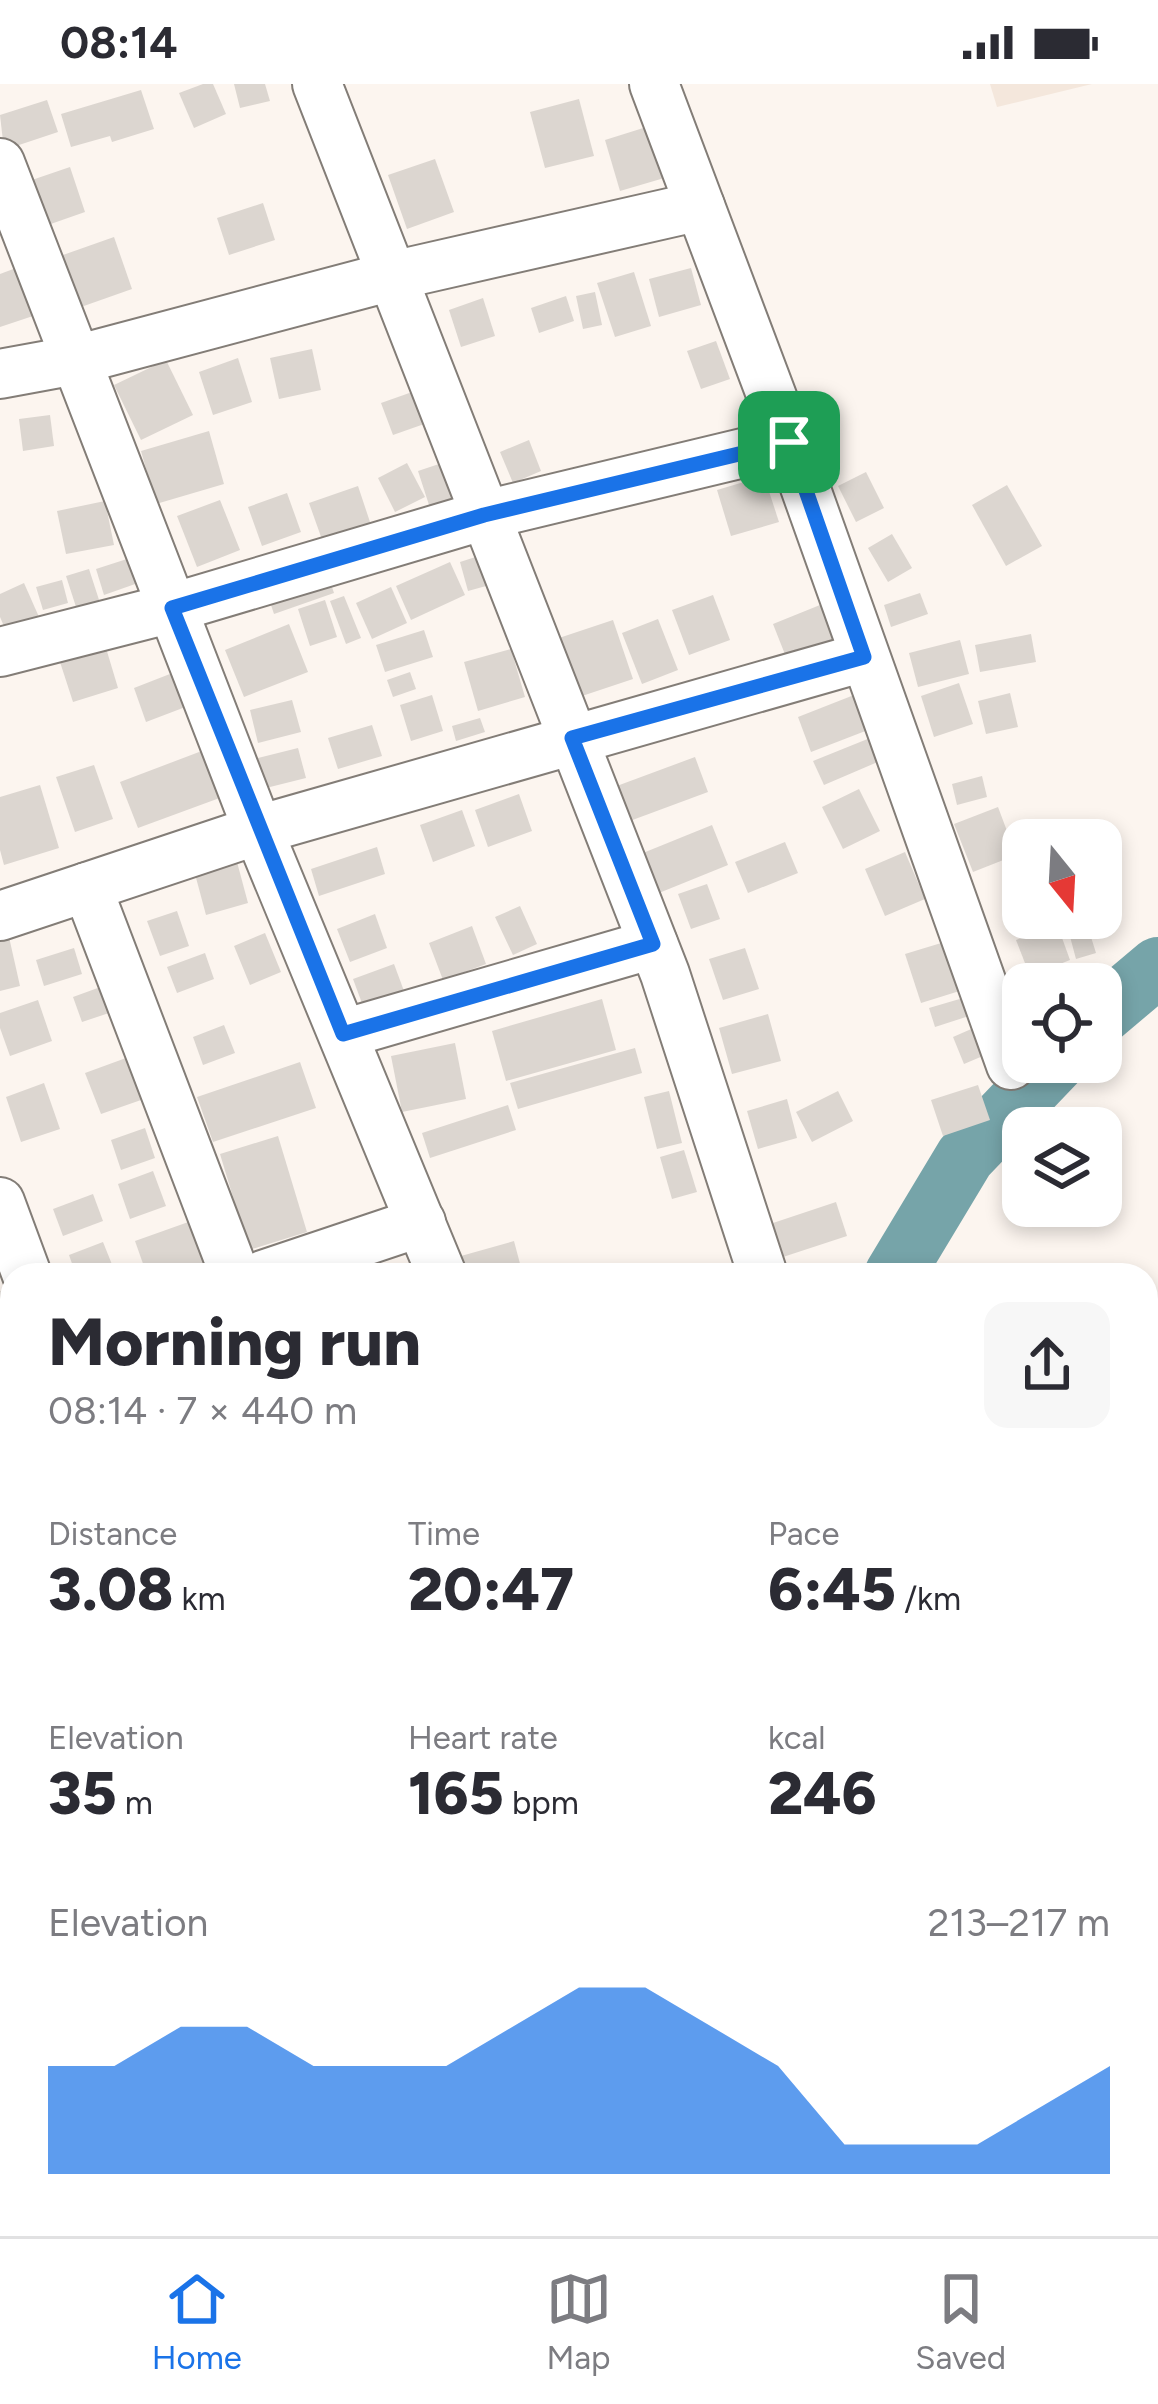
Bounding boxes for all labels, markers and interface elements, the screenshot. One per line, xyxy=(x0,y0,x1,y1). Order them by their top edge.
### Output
text: 08:14 xyxy=(60,15,178,69)
pin xyxy=(738,391,840,493)
icon: arrive xyxy=(756,409,822,475)
north arrow xyxy=(1002,819,1122,939)
map controls xyxy=(1002,819,1122,1227)
button: locate xyxy=(1002,963,1122,1083)
button: layers xyxy=(1002,1107,1122,1227)
text: Morning run xyxy=(48,1302,421,1382)
button: share xyxy=(984,1302,1110,1428)
text: 08:14 · 7 × 440 m xyxy=(48,1387,357,1434)
text: Distance xyxy=(48,1514,177,1553)
text: Time xyxy=(408,1514,480,1553)
text: Pace xyxy=(768,1514,839,1553)
text: 3.08 xyxy=(48,1553,173,1625)
text: 20:47 xyxy=(408,1553,574,1625)
text: 6:45 xyxy=(768,1553,896,1625)
text: km xyxy=(173,1579,226,1618)
text: /km xyxy=(896,1579,961,1618)
text: Elevation xyxy=(48,1718,184,1757)
text: Heart rate xyxy=(408,1718,558,1757)
text: kcal xyxy=(768,1718,826,1757)
text: 35 xyxy=(48,1757,117,1829)
text: 165 xyxy=(408,1757,504,1829)
text: 246 xyxy=(768,1757,877,1829)
text: m xyxy=(117,1783,153,1822)
text: bpm xyxy=(504,1783,579,1822)
text: Elevation xyxy=(48,1899,208,1946)
text: 213–217 m xyxy=(928,1899,1110,1946)
tab: Home xyxy=(152,2266,242,2377)
tab: Map xyxy=(546,2266,612,2377)
tab: Saved xyxy=(915,2266,1006,2377)

